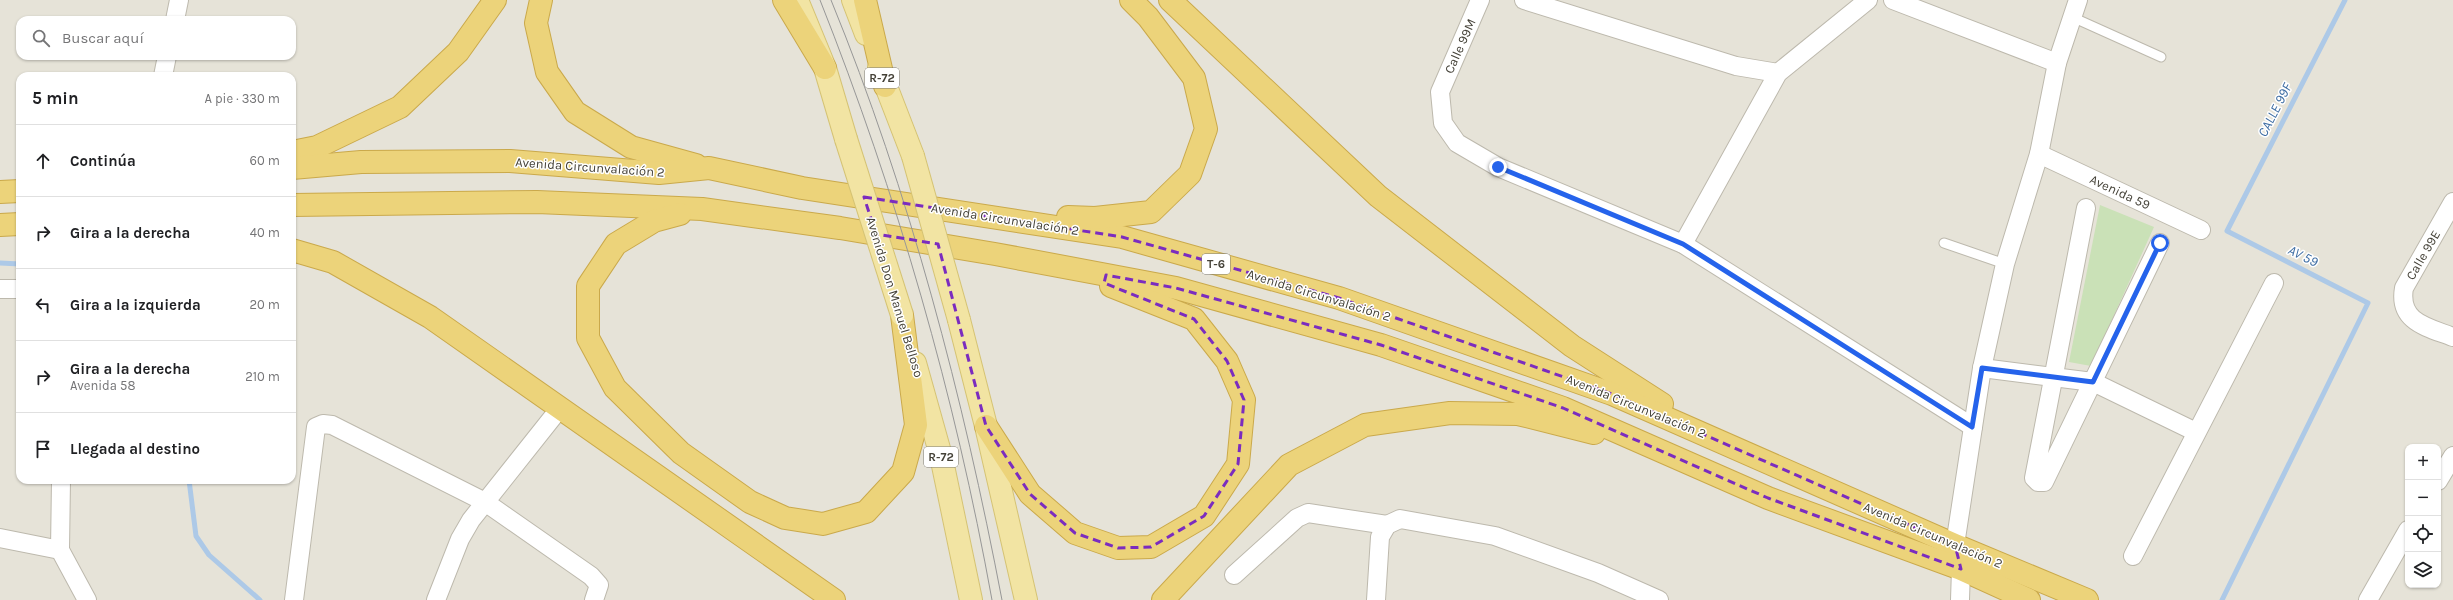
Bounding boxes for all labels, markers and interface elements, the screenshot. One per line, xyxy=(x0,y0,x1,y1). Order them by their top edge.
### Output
search box xyxy=(16,16,296,60)
street label: Calle 99M xyxy=(1441,16,1479,76)
icon: search xyxy=(30,27,52,49)
text: Buscar aquí xyxy=(62,29,144,47)
road number: R-72 xyxy=(865,68,899,88)
water label: CALLE 99F xyxy=(2254,80,2296,140)
text: 5 min xyxy=(32,88,79,108)
text: A pie · 330 m xyxy=(204,91,280,106)
icon: ahead xyxy=(32,150,54,172)
text: Continúa xyxy=(70,152,136,170)
text: 60 m xyxy=(250,153,280,168)
street label: Avenida Circunvalación 2 xyxy=(515,154,665,180)
route end xyxy=(1489,158,1507,176)
street label: Avenida 59 xyxy=(2087,171,2153,213)
street label: Avenida Circunvalación 2 xyxy=(930,200,1080,238)
street label: Avenida Don Manuel Belloso xyxy=(863,215,927,379)
icon: right xyxy=(32,222,54,244)
text: Gira a la derecha xyxy=(70,224,190,242)
text: 40 m xyxy=(250,225,280,240)
street label: Calle 99E xyxy=(2403,228,2443,282)
route start xyxy=(2151,234,2169,252)
water label: AV 59 xyxy=(2285,241,2321,271)
road number: T-6 xyxy=(1202,254,1230,274)
street label: Avenida Circunvalación 2 xyxy=(1245,266,1393,324)
icon: left xyxy=(32,294,54,316)
text: Gira a la izquierda xyxy=(70,296,201,314)
text: 20 m xyxy=(250,297,280,312)
text: Gira a la derecha xyxy=(70,360,190,378)
icon: right xyxy=(32,366,54,388)
text: 210 m xyxy=(245,369,280,384)
street label: Avenida Circunvalación 2 xyxy=(1564,371,1708,441)
text: Avenida 58 xyxy=(70,378,135,393)
icon: arrive xyxy=(32,438,54,460)
text: Llegada al destino xyxy=(70,440,200,458)
map controls xyxy=(2405,444,2441,588)
button: + xyxy=(2405,444,2441,480)
road number: R-72 xyxy=(924,447,958,467)
button: − xyxy=(2405,480,2441,516)
street label: Avenida Circunvalación 2 xyxy=(1861,499,2005,571)
button: locate xyxy=(2405,516,2441,552)
button: layers xyxy=(2405,552,2441,588)

